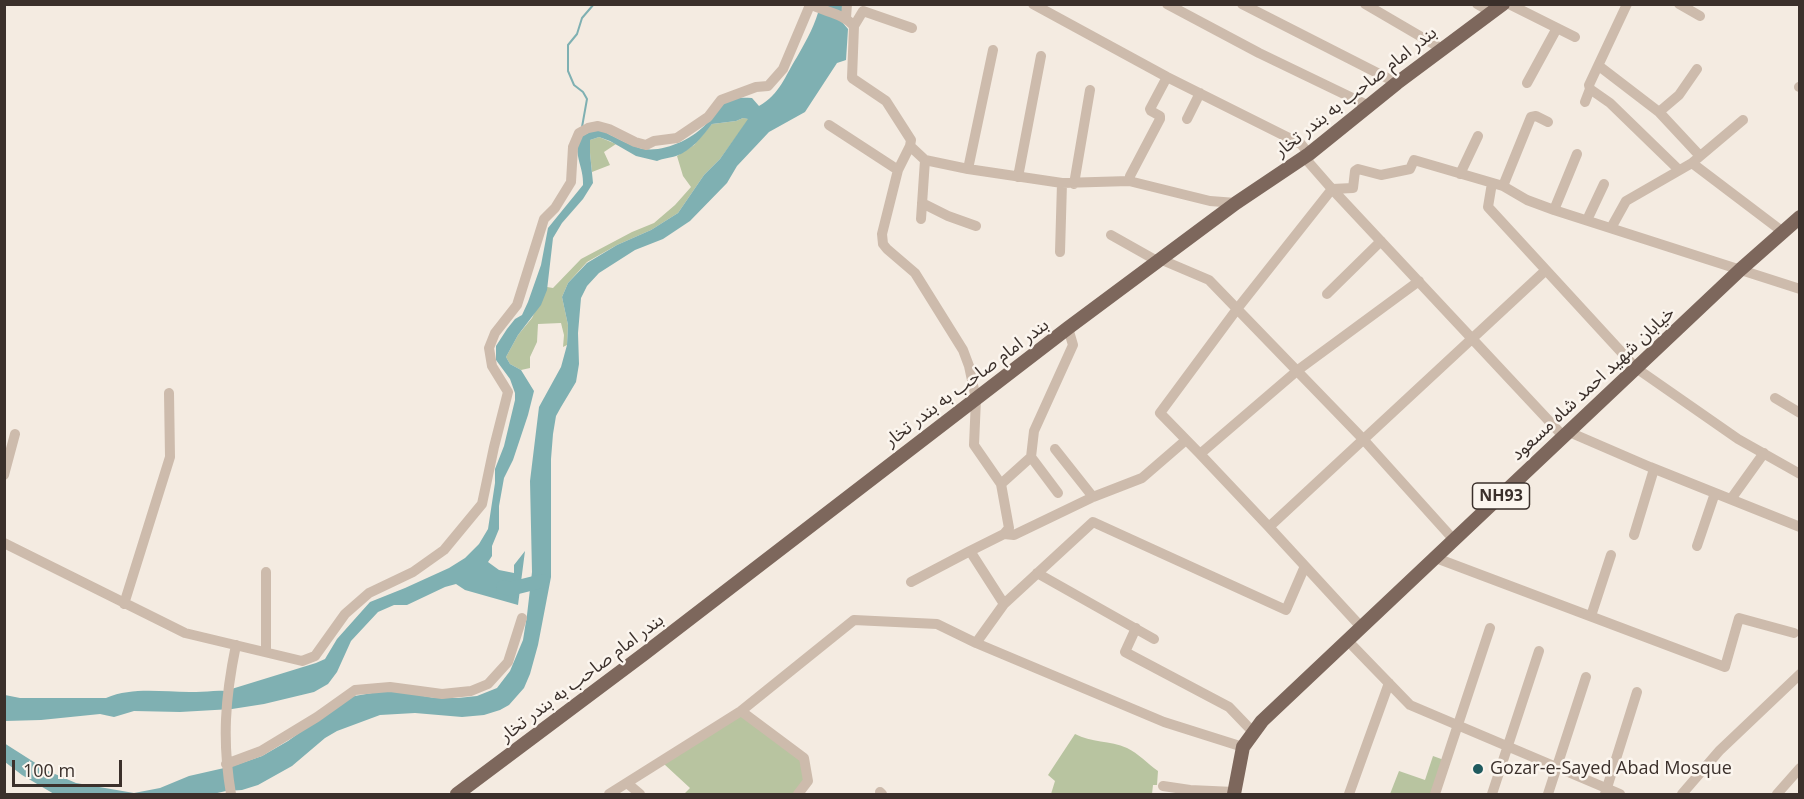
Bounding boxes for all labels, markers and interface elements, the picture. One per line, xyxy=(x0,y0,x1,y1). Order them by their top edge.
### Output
street label: بندر امام صاحب به بندر تخار xyxy=(1271,22,1441,162)
street label: خیابان شهید احمد شاه مسعود xyxy=(1507,302,1679,466)
street label: بندر امام صاحب به بندر تخار xyxy=(881,314,1053,452)
road number: NH93 xyxy=(1472,483,1530,509)
street label: بندر امام صاحب به بندر تخار xyxy=(496,609,668,747)
scale bar xyxy=(15,748,124,786)
text: 100 m xyxy=(23,758,75,782)
place label: Gozar-e-Sayed Abad Mosque xyxy=(1490,758,1732,780)
marker: Gozar-e-Sayed Abad Mosque xyxy=(1471,762,1485,776)

